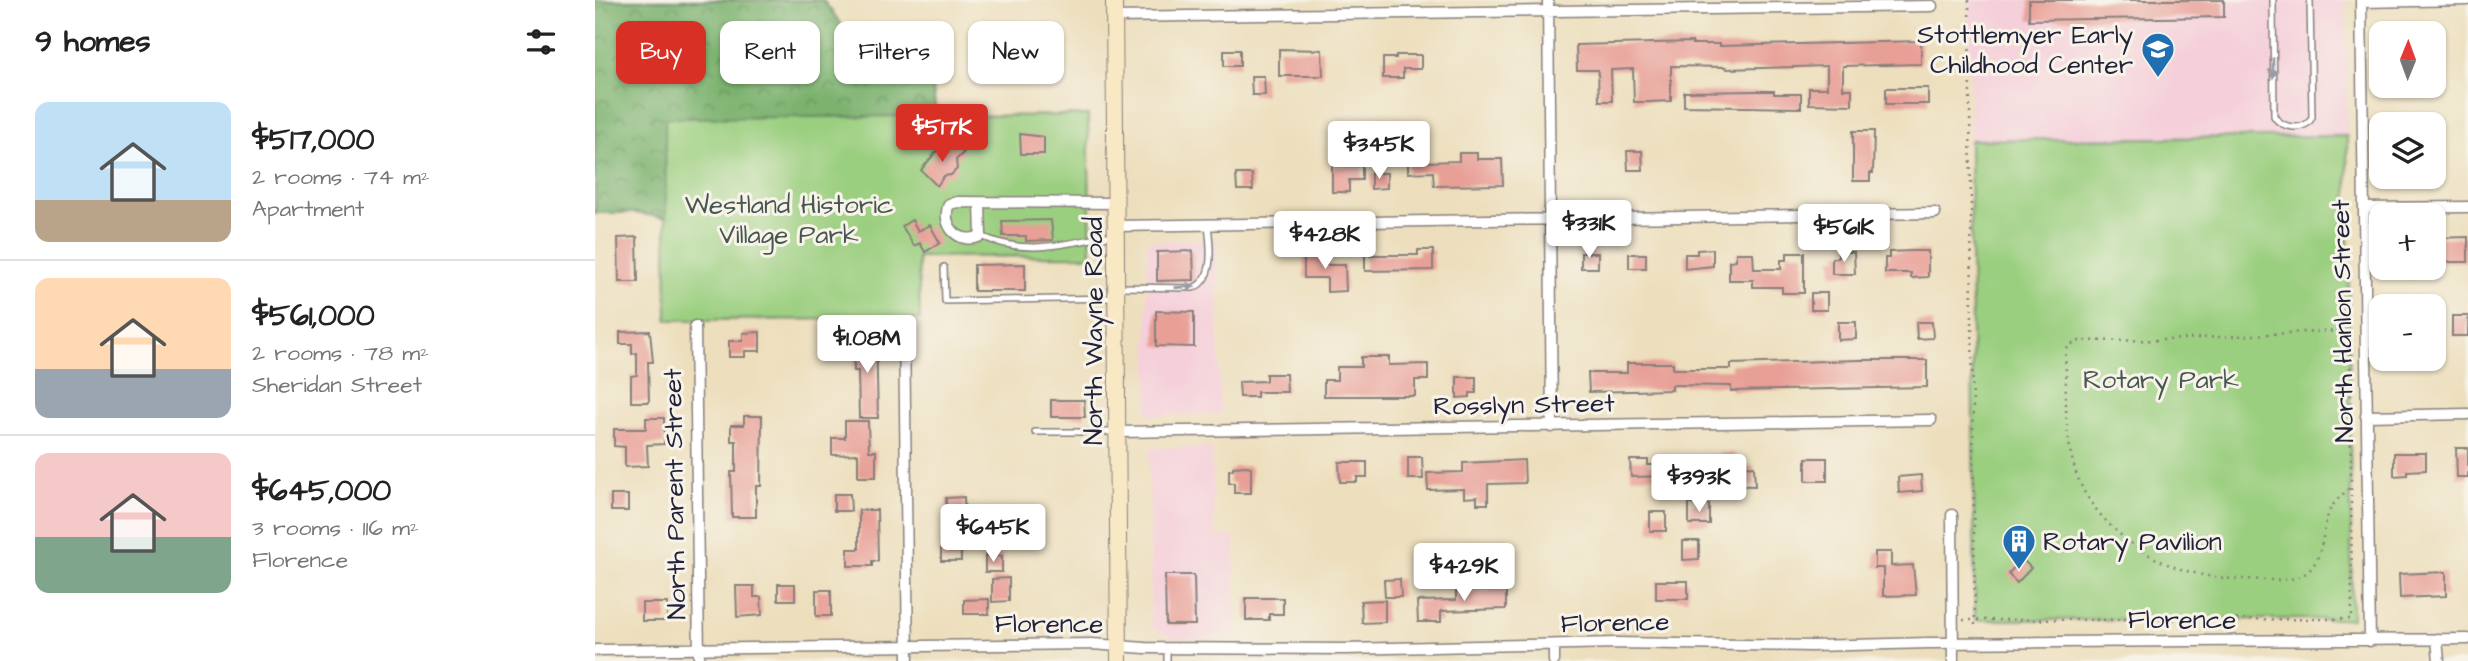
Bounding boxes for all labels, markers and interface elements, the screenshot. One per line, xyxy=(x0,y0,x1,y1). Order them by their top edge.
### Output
place label: Stottlemyer Early Childhood Center xyxy=(1917,17,2133,83)
text: 9 homes xyxy=(35,21,150,63)
chip: Buy xyxy=(616,21,706,84)
chip: Rent xyxy=(720,21,820,84)
chip: Filters xyxy=(834,21,954,84)
chip: New xyxy=(968,21,1064,84)
north arrow xyxy=(2369,21,2447,98)
map controls xyxy=(2369,21,2446,371)
icon: filters xyxy=(522,23,560,61)
school or university icon: Stottlemyer Early Childhood Center xyxy=(2139,30,2177,79)
one-way arrow xyxy=(2267,57,2279,79)
pin: $517K xyxy=(893,104,991,164)
text: $517K xyxy=(912,111,972,143)
button: layers xyxy=(2369,112,2446,189)
text: $517,000 xyxy=(252,119,374,161)
pin: $345K xyxy=(1330,122,1428,181)
text: $345K xyxy=(1344,128,1414,160)
icon: home xyxy=(91,130,175,214)
text: 2 rooms · 74 m² xyxy=(252,161,430,193)
park label: Westland Historic Village Park xyxy=(685,187,893,255)
text: Apartment xyxy=(252,193,364,225)
street label: North Hanlon Street xyxy=(2323,199,2363,443)
pin: $331K xyxy=(1540,201,1638,260)
button: + xyxy=(2369,203,2446,280)
pin: $561K xyxy=(1795,204,1893,264)
text: $331K xyxy=(1562,207,1616,239)
text: $561K xyxy=(1814,211,1874,243)
pin: $428K xyxy=(1276,212,1374,271)
street label: North Wayne Road xyxy=(1076,217,1114,445)
text: $428K xyxy=(1290,218,1360,250)
one-way arrow xyxy=(1174,282,1196,293)
button: − xyxy=(2369,294,2446,371)
text: $561,000 xyxy=(252,295,375,337)
icon: home xyxy=(91,306,175,390)
pin: $1.08M xyxy=(810,316,924,375)
text: $1.08M xyxy=(833,322,901,354)
text: 2 rooms · 78 m² xyxy=(252,337,429,369)
park label: Rotary Park xyxy=(2083,362,2239,400)
street label: North Parent Street xyxy=(655,367,695,620)
text: Sheridan Street xyxy=(252,369,422,401)
street label: Rosslyn Street xyxy=(1433,385,1615,427)
pin: $393K xyxy=(1650,454,1748,514)
text: $393K xyxy=(1667,461,1731,493)
text: $645,000 xyxy=(252,470,391,512)
icon: home xyxy=(91,481,175,565)
pin: $645K xyxy=(944,504,1042,564)
text: $645K xyxy=(956,511,1030,543)
text: 3 rooms · 116 m² xyxy=(252,512,419,544)
building icon: Rotary Pavilion xyxy=(2000,522,2038,571)
place label: Rotary Pavilion xyxy=(2043,524,2222,562)
text: Florence xyxy=(252,544,348,576)
pin: $429K xyxy=(1415,544,1513,603)
text: $429K xyxy=(1430,550,1498,582)
street label: Florence xyxy=(2128,602,2236,638)
street label: Florence xyxy=(1560,604,1670,642)
street label: Florence xyxy=(995,606,1103,642)

